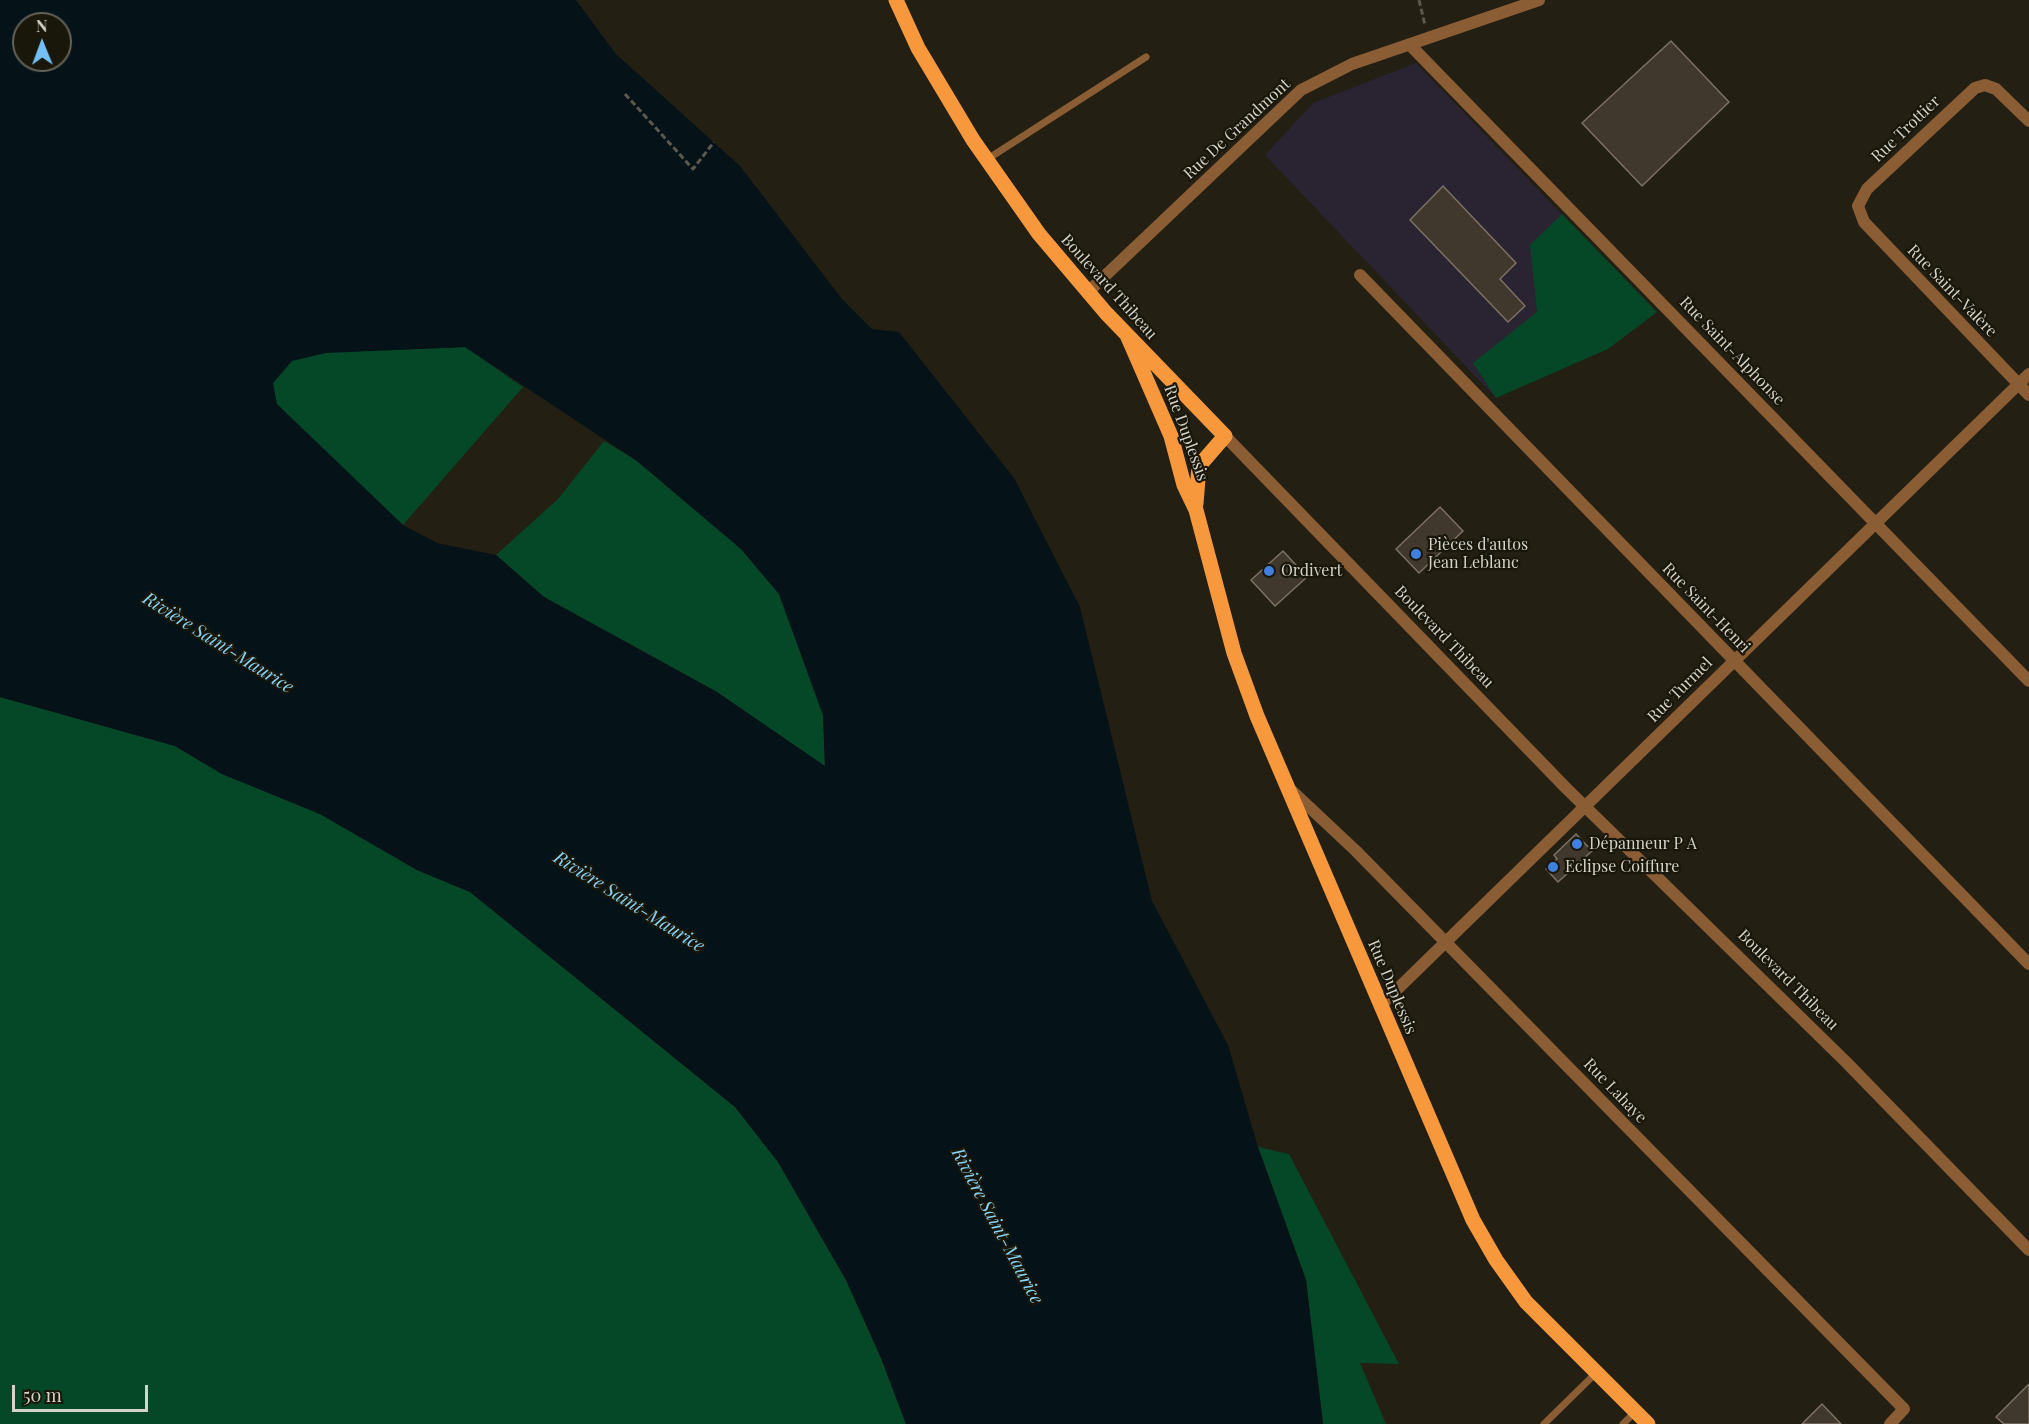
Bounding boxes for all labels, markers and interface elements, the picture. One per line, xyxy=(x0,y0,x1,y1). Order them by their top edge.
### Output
north arrow xyxy=(12,12,72,72)
text: N xyxy=(36,15,48,36)
street label: Rue De Grandmont xyxy=(1180,75,1294,183)
street label: Rue Trottier xyxy=(1868,92,1944,166)
street label: Boulevard Thibeau xyxy=(1057,231,1161,343)
street label: Rue Saint-Valère xyxy=(1903,241,2001,341)
street label: Rue Saint-Alphonse xyxy=(1675,293,1789,409)
street label: Rue Duplessis xyxy=(1160,382,1212,484)
place label: Pièces d'autos Jean Leblanc xyxy=(1428,535,1528,573)
marker: Pièces d'autos Jean Leblanc xyxy=(1409,547,1423,561)
street label: Rue Saint-Henri xyxy=(1658,559,1754,657)
place label: Ordivert xyxy=(1281,561,1342,581)
marker: Ordivert xyxy=(1262,564,1276,578)
street label: Boulevard Thibeau xyxy=(1390,582,1498,692)
water label: Rivière Saint-Maurice xyxy=(139,588,297,698)
street label: Rue Turmel xyxy=(1644,654,1716,726)
place label: Dépanneur P A xyxy=(1589,834,1697,854)
marker: Dépanneur P A xyxy=(1570,837,1584,851)
water label: Rivière Saint-Maurice xyxy=(550,847,708,957)
place label: Eclipse Coiffure xyxy=(1565,857,1679,877)
marker: Eclipse Coiffure xyxy=(1546,860,1560,874)
street label: Boulevard Thibeau xyxy=(1734,926,1842,1034)
street label: Rue Duplessis xyxy=(1364,937,1420,1037)
street label: Rue Lahaye xyxy=(1579,1055,1651,1127)
water label: Rivière Saint-Maurice xyxy=(947,1144,1047,1308)
scale bar xyxy=(15,1373,152,1411)
text: 50 m xyxy=(23,1383,62,1407)

